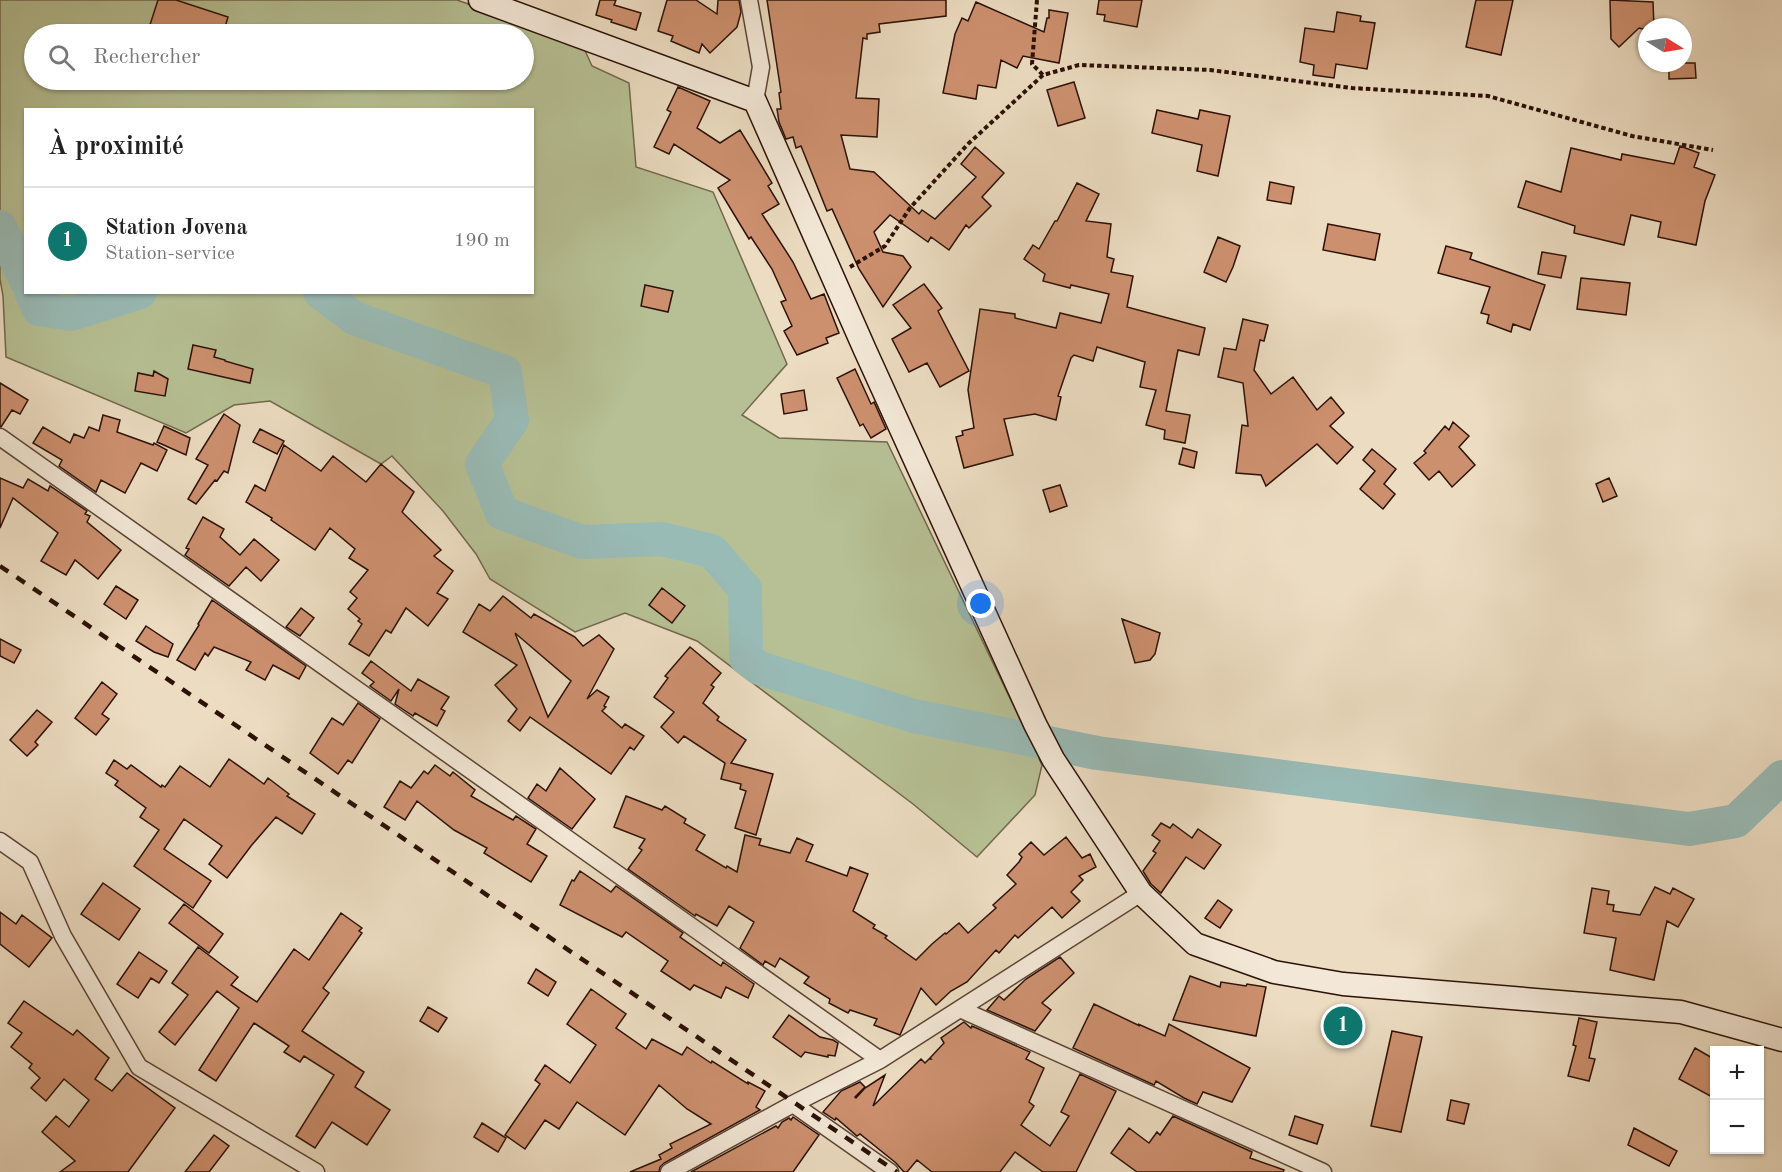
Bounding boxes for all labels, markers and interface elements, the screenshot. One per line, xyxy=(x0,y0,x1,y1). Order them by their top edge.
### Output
north arrow xyxy=(1638,18,1692,72)
search box xyxy=(24,24,534,90)
icon: search xyxy=(45,41,78,74)
text: Rechercher xyxy=(93,46,200,68)
text: À proximité xyxy=(48,134,184,160)
text: Station Jovena xyxy=(105,217,248,239)
text: 1 xyxy=(62,231,73,251)
text: 190 m xyxy=(454,231,510,251)
text: Station-service xyxy=(105,244,235,264)
your location xyxy=(966,589,995,618)
pin: 1 xyxy=(1324,1004,1362,1048)
map controls xyxy=(1710,1046,1764,1154)
button: + xyxy=(1710,1046,1764,1100)
button: − xyxy=(1710,1100,1764,1154)

